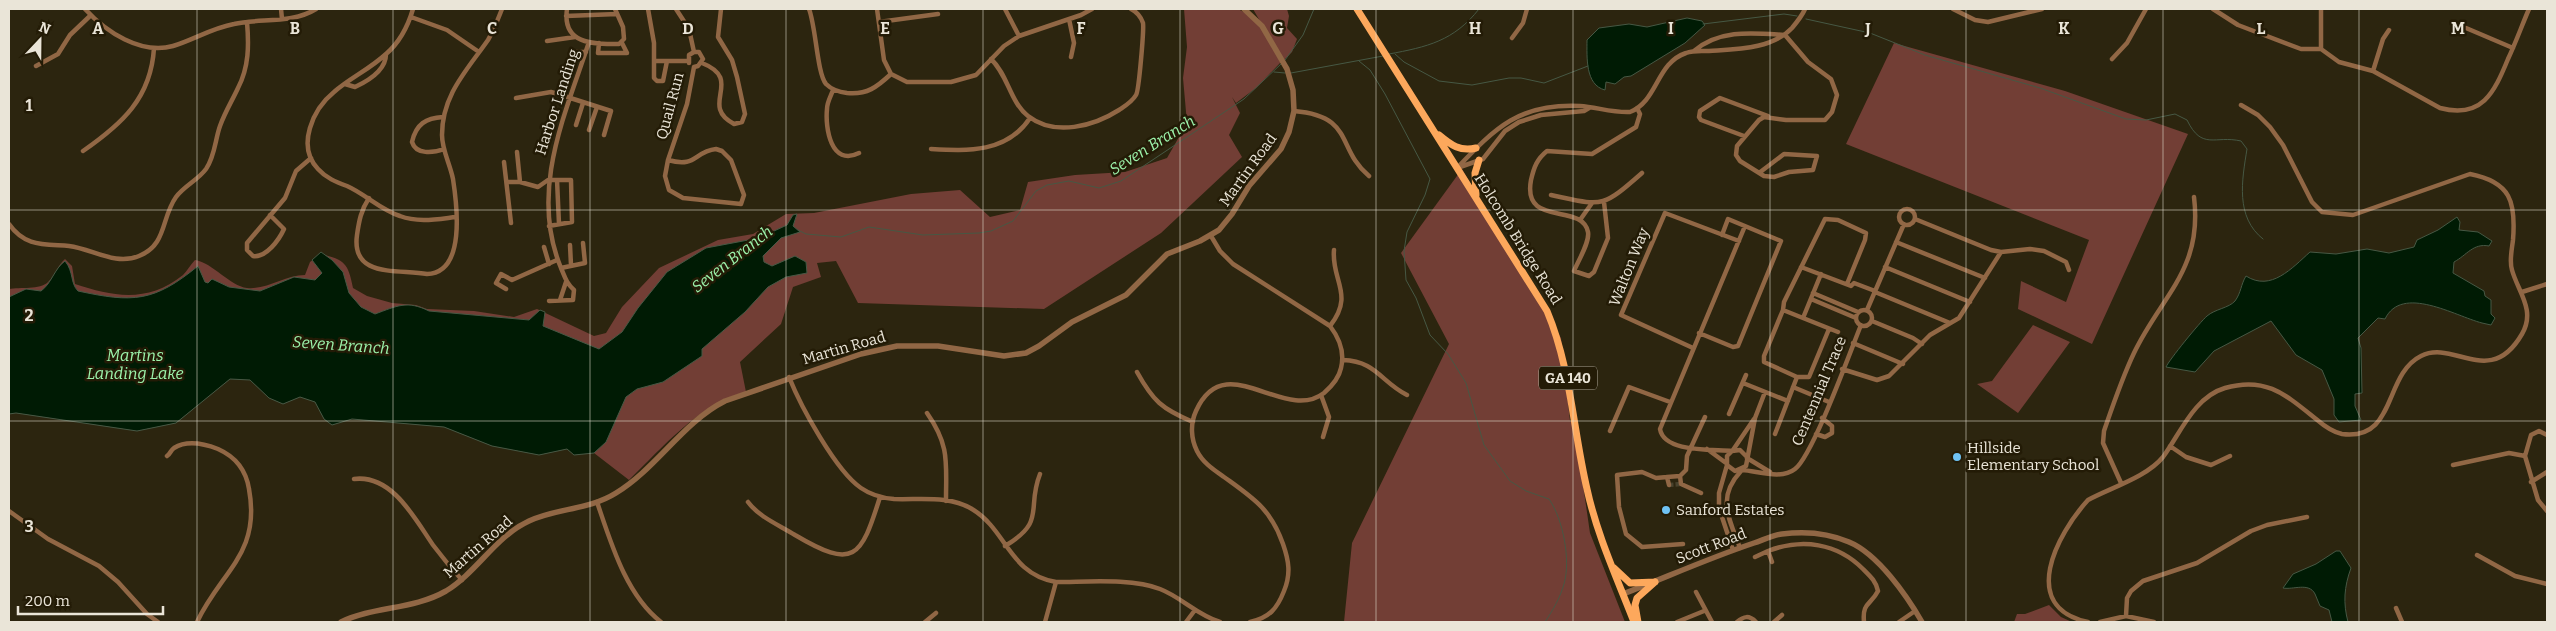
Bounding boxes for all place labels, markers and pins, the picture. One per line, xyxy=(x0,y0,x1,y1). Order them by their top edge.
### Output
place label: Hillside Elementary School xyxy=(1967,439,2099,474)
marker: Hillside Elementary School xyxy=(1951,451,1963,463)
place label: Sanford Estates xyxy=(1676,501,1785,519)
marker: Sanford Estates xyxy=(1660,504,1672,516)

